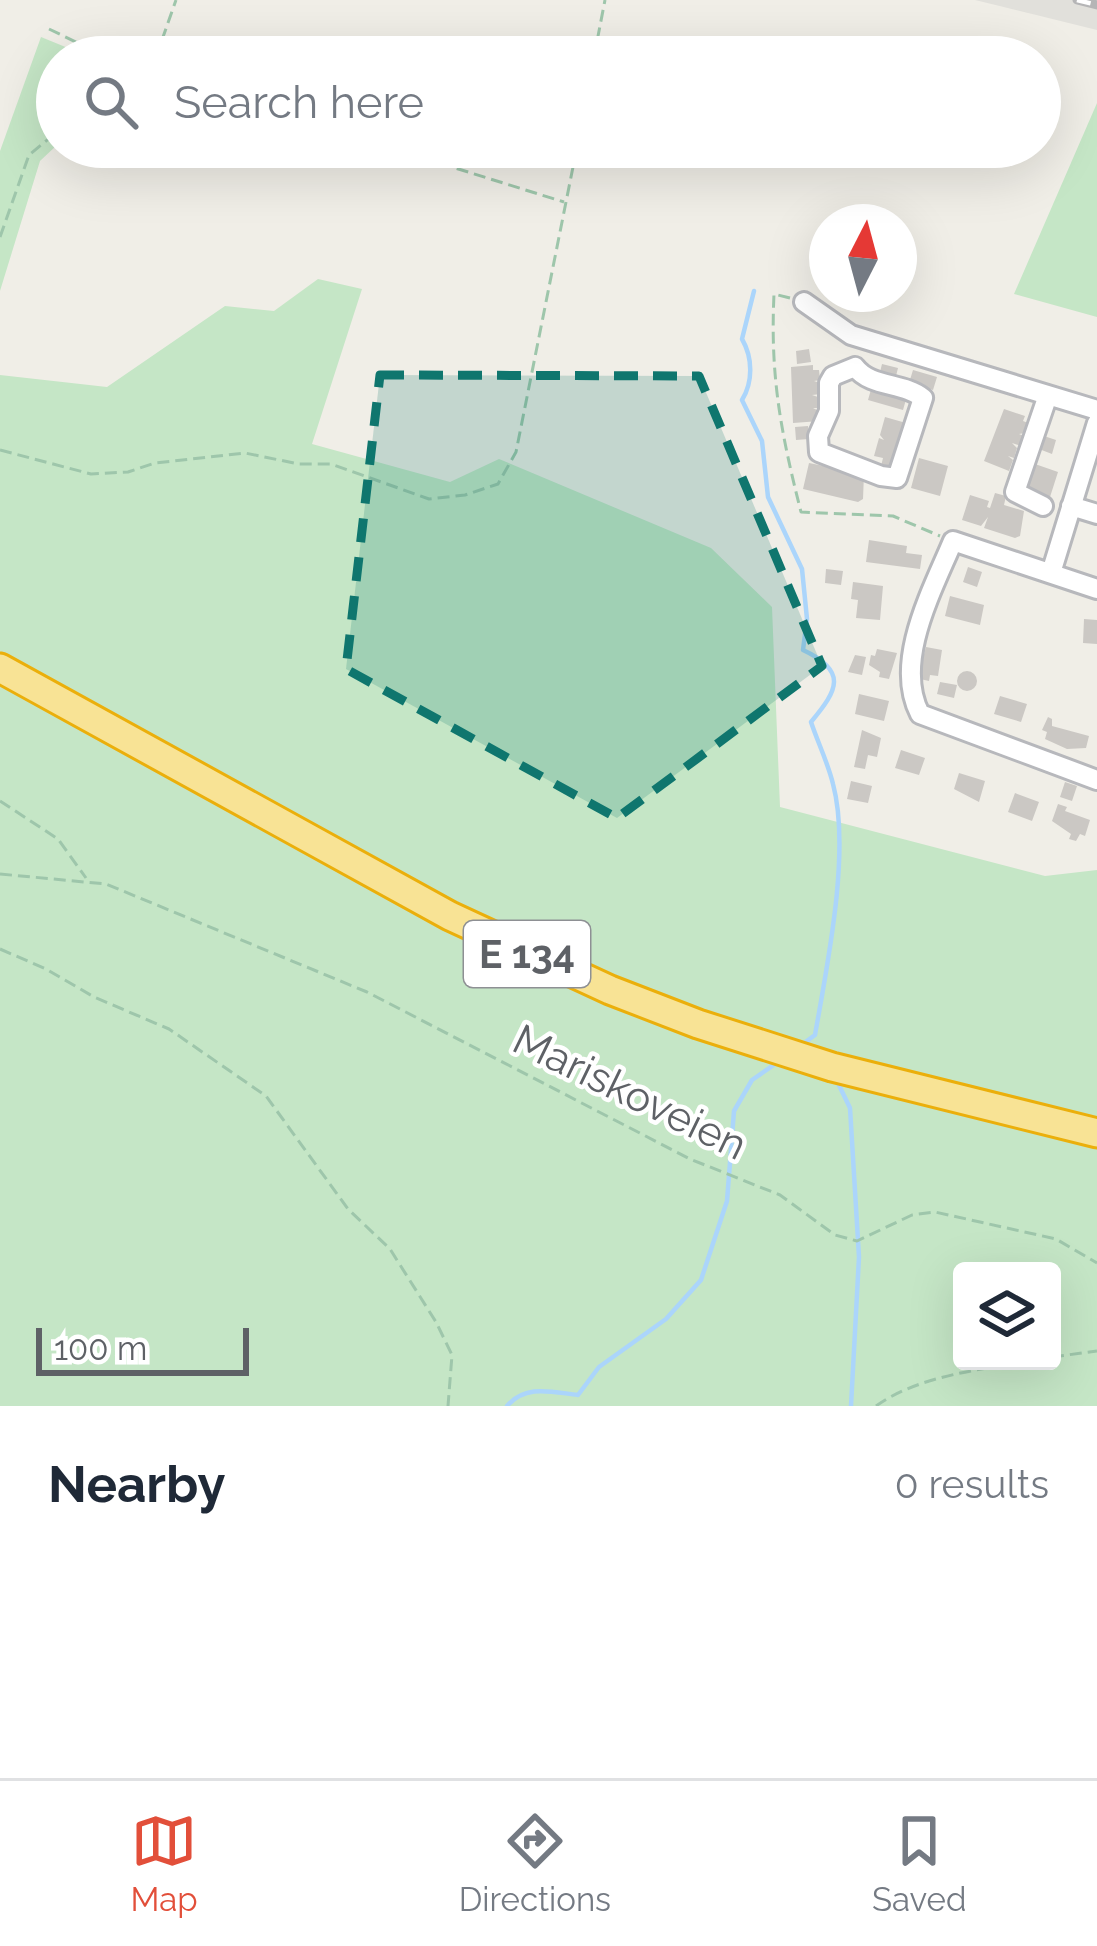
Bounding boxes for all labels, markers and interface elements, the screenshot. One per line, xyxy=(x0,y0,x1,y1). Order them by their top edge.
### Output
search box xyxy=(36,36,1061,168)
icon: search xyxy=(78,69,144,135)
text: Search here xyxy=(174,76,424,129)
north arrow xyxy=(809,204,917,312)
road number: E 134 xyxy=(464,921,590,987)
street label: Mariskoveien xyxy=(505,1014,755,1170)
map controls xyxy=(953,1262,1061,1370)
button: layers xyxy=(953,1262,1061,1370)
scale bar xyxy=(36,1322,249,1375)
text: 100 m xyxy=(54,1329,147,1368)
text: Nearby xyxy=(48,1454,225,1514)
text: 0 results xyxy=(895,1461,1049,1507)
tab: Map xyxy=(131,1808,198,1919)
tab: Directions xyxy=(459,1808,611,1919)
tab: Saved xyxy=(872,1808,966,1919)

